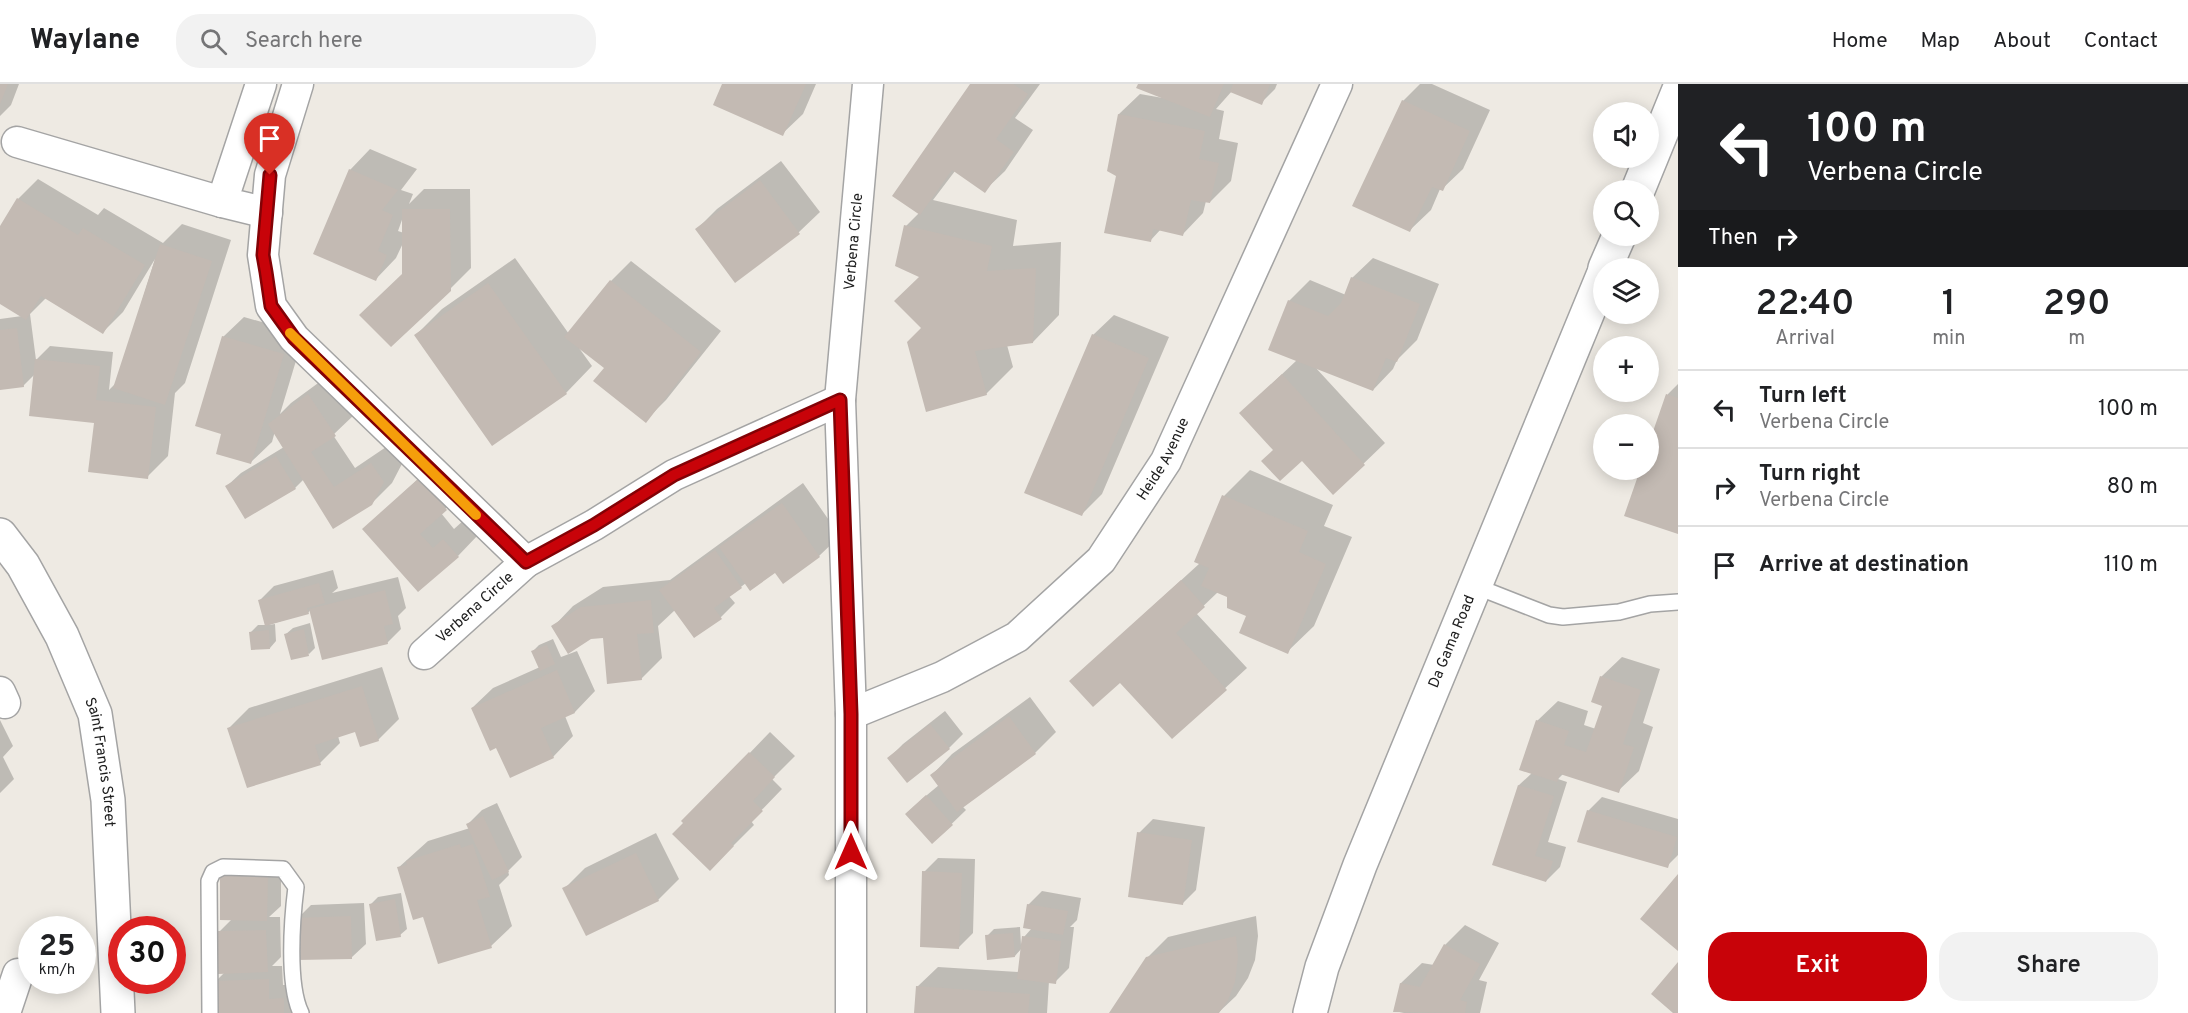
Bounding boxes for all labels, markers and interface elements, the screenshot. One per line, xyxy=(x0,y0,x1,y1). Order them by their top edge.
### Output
search box xyxy=(176,14,596,68)
text: Waylane xyxy=(30,23,140,59)
icon: search xyxy=(197,25,230,58)
text: Search here xyxy=(245,28,363,55)
text: Home xyxy=(1832,28,1888,55)
text: Map xyxy=(1921,28,1960,55)
text: About xyxy=(1993,28,2051,55)
text: Contact xyxy=(2084,28,2158,55)
map controls xyxy=(1593,102,1659,480)
button: sound xyxy=(1593,102,1659,168)
text: 100 m xyxy=(1807,104,1926,157)
icon: left xyxy=(1708,108,1786,186)
pin xyxy=(244,113,295,175)
icon: arrive xyxy=(253,122,286,155)
text: Verbena Circle xyxy=(1807,156,1983,190)
button: search xyxy=(1593,180,1659,246)
street label: Verbena Circle xyxy=(840,192,868,291)
icon: right xyxy=(1770,222,1803,255)
text: Then xyxy=(1708,225,1758,252)
button: layers xyxy=(1593,258,1659,324)
text: 22:40 xyxy=(1756,282,1855,328)
text: 1 xyxy=(1942,282,1956,328)
text: 290 xyxy=(2043,282,2110,328)
text: Arrival xyxy=(1775,326,1835,352)
text: min xyxy=(1932,326,1965,352)
text: m xyxy=(2068,326,2085,352)
button: + xyxy=(1593,336,1659,402)
text: Turn left xyxy=(1759,383,1847,410)
icon: left xyxy=(1708,393,1741,426)
text: 100 m xyxy=(2098,396,2158,423)
text: Verbena Circle xyxy=(1759,410,1889,436)
button: − xyxy=(1593,414,1659,480)
street label: Heide Avenue xyxy=(1133,415,1194,504)
text: Turn right xyxy=(1759,461,1861,488)
icon: right xyxy=(1708,471,1741,504)
text: 80 m xyxy=(2107,474,2158,501)
text: Verbena Circle xyxy=(1759,488,1889,514)
icon: arrive xyxy=(1708,549,1741,582)
text: Arrive at destination xyxy=(1759,552,1969,579)
text: 110 m xyxy=(2104,552,2158,579)
street label: Verbena Circle xyxy=(433,568,518,648)
street label: Da Gama Road xyxy=(1424,592,1480,691)
street label: Saint Francis Street xyxy=(80,695,119,827)
position arrow xyxy=(819,820,883,884)
speed limit sign: 30 xyxy=(108,916,186,994)
text: 25 xyxy=(39,929,75,966)
button: Exit xyxy=(1708,932,1927,1001)
button: Share xyxy=(1939,932,2158,1001)
text: km/h xyxy=(39,961,75,980)

